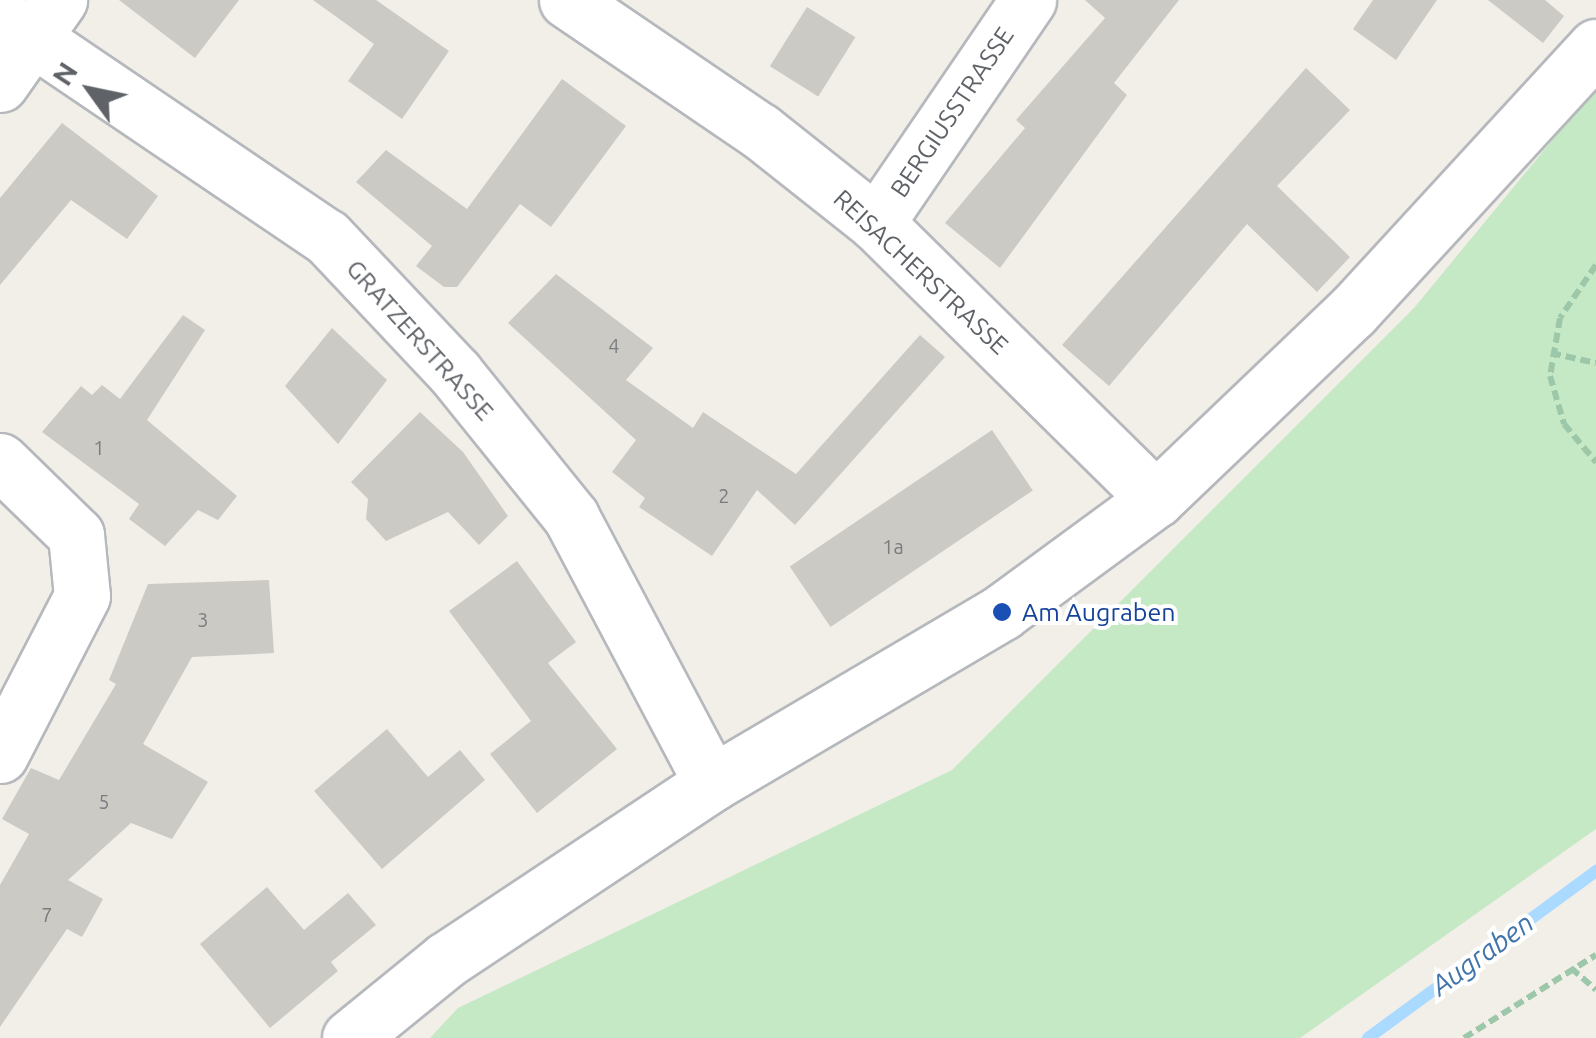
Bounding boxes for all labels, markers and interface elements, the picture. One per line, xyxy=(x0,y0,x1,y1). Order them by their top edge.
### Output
street label: BERGIUSSTRASSE xyxy=(884,21,1020,203)
north arrow xyxy=(40,40,140,140)
text: N xyxy=(46,56,83,91)
street label: REISACHERSTRASSE xyxy=(828,183,1014,361)
street label: GRATZERSTRASSE xyxy=(340,254,500,426)
house number: 4 xyxy=(608,333,620,357)
house number: 1 xyxy=(93,435,105,459)
house number: 2 xyxy=(718,483,730,507)
house number: 1a xyxy=(882,534,904,558)
place label: Am Augraben xyxy=(1022,597,1175,627)
marker: Am Augraben xyxy=(991,601,1013,623)
house number: 3 xyxy=(197,607,209,631)
house number: 5 xyxy=(98,789,110,813)
house number: 7 xyxy=(41,902,53,926)
water label: Augraben xyxy=(1424,906,1540,1002)

